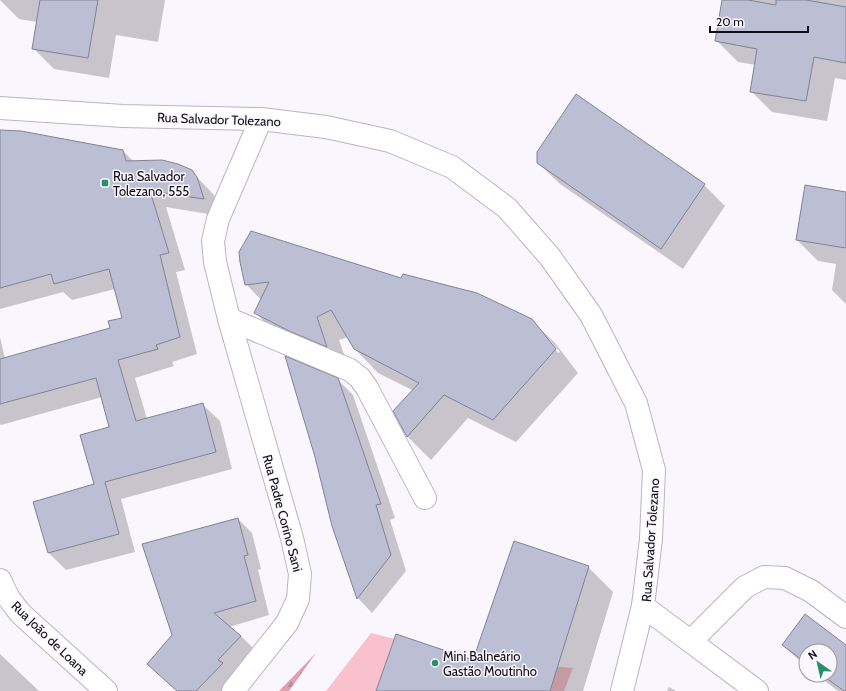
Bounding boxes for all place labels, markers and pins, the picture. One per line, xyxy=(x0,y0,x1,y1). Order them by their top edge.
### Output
place label: Rua Salvador Tolezano, 555 xyxy=(113,168,189,199)
marker: Rua Salvador Tolezano, 555 xyxy=(100,178,110,188)
place label: Mini Balneário Gastão Moutinho xyxy=(443,648,537,679)
marker: Mini Balneário Gastão Moutinho xyxy=(430,658,440,668)

